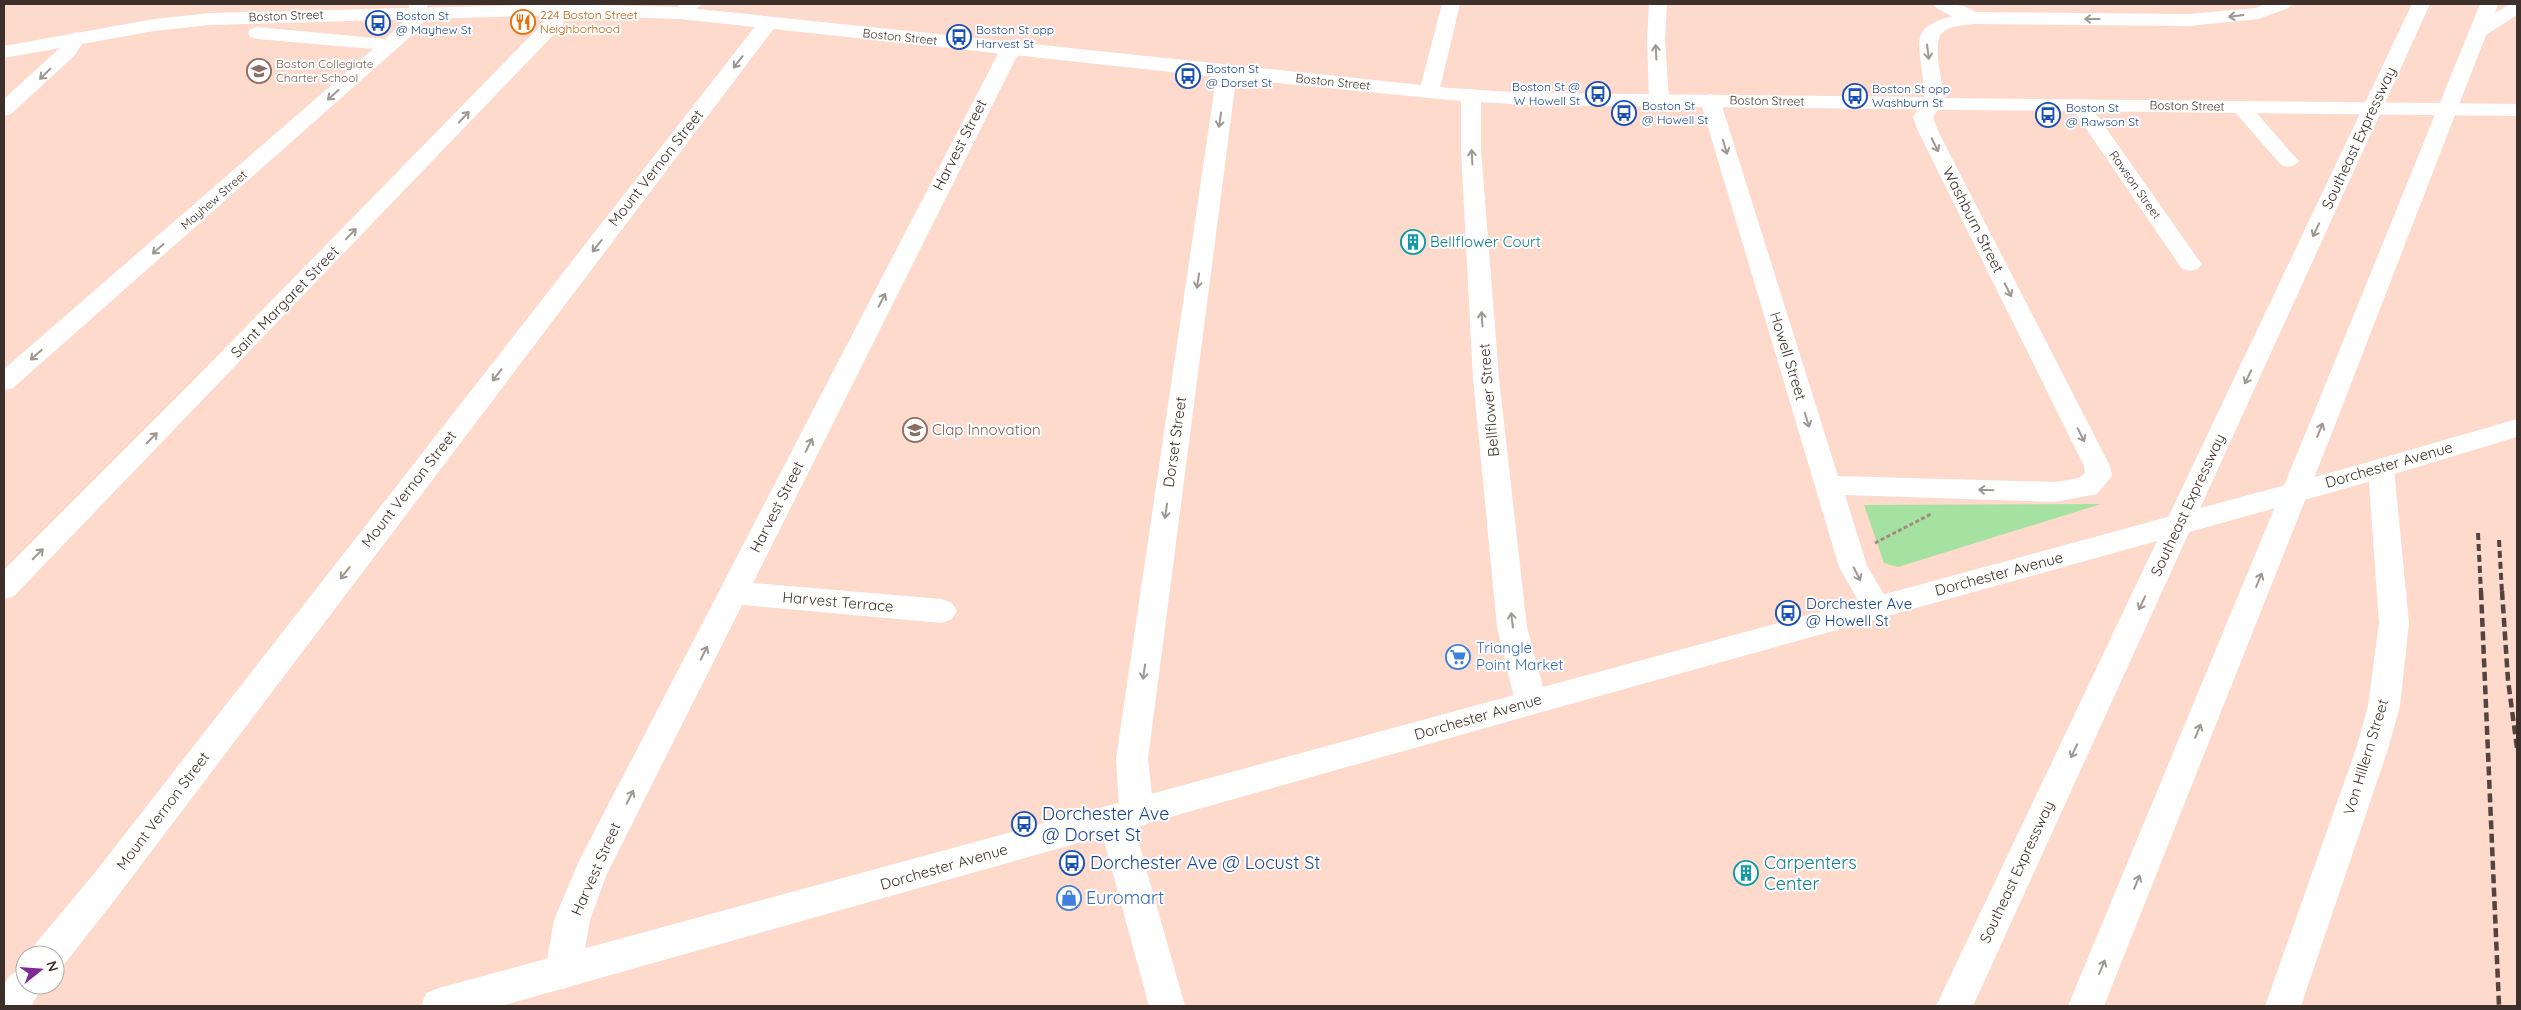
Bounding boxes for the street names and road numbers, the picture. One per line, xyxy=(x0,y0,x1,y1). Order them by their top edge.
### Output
street label: Boston Street xyxy=(248,7,324,24)
street label: Boston Street xyxy=(862,25,938,48)
street label: Southeast Expressway xyxy=(2317,63,2400,212)
street label: Boston Street xyxy=(1295,70,1371,93)
street label: Boston Street xyxy=(1729,92,1805,109)
street label: Harvest Street xyxy=(928,96,991,194)
street label: Boston Street xyxy=(2149,97,2225,114)
street label: Mount Vernon Street xyxy=(604,105,707,230)
street label: Rawson Street xyxy=(2106,148,2165,222)
street label: Washburn Street xyxy=(1939,164,2008,276)
street label: Mayhew Street xyxy=(178,167,250,232)
street label: Saint Margaret Street xyxy=(226,242,343,362)
street label: Howell Street xyxy=(1766,309,1811,402)
street label: Bellflower Street xyxy=(1474,343,1503,457)
street label: Dorset Street xyxy=(1159,395,1190,489)
street label: Mount Vernon Street xyxy=(357,426,460,551)
street label: Southeast Expressway xyxy=(2146,430,2229,579)
street label: Dorchester Avenue xyxy=(2323,437,2455,492)
street label: Harvest Street xyxy=(745,458,808,556)
street label: Dorchester Avenue xyxy=(1933,547,2065,600)
street label: Harvest Terrace xyxy=(782,587,894,616)
street label: Dorchester Avenue xyxy=(1412,689,1544,744)
street label: Von Hillern Street xyxy=(2339,697,2392,817)
street label: Mount Vernon Street xyxy=(112,748,213,874)
street label: Southeast Expressway xyxy=(1975,797,2058,946)
street label: Harvest Street xyxy=(567,819,625,918)
street label: Dorchester Avenue xyxy=(878,839,1010,894)

